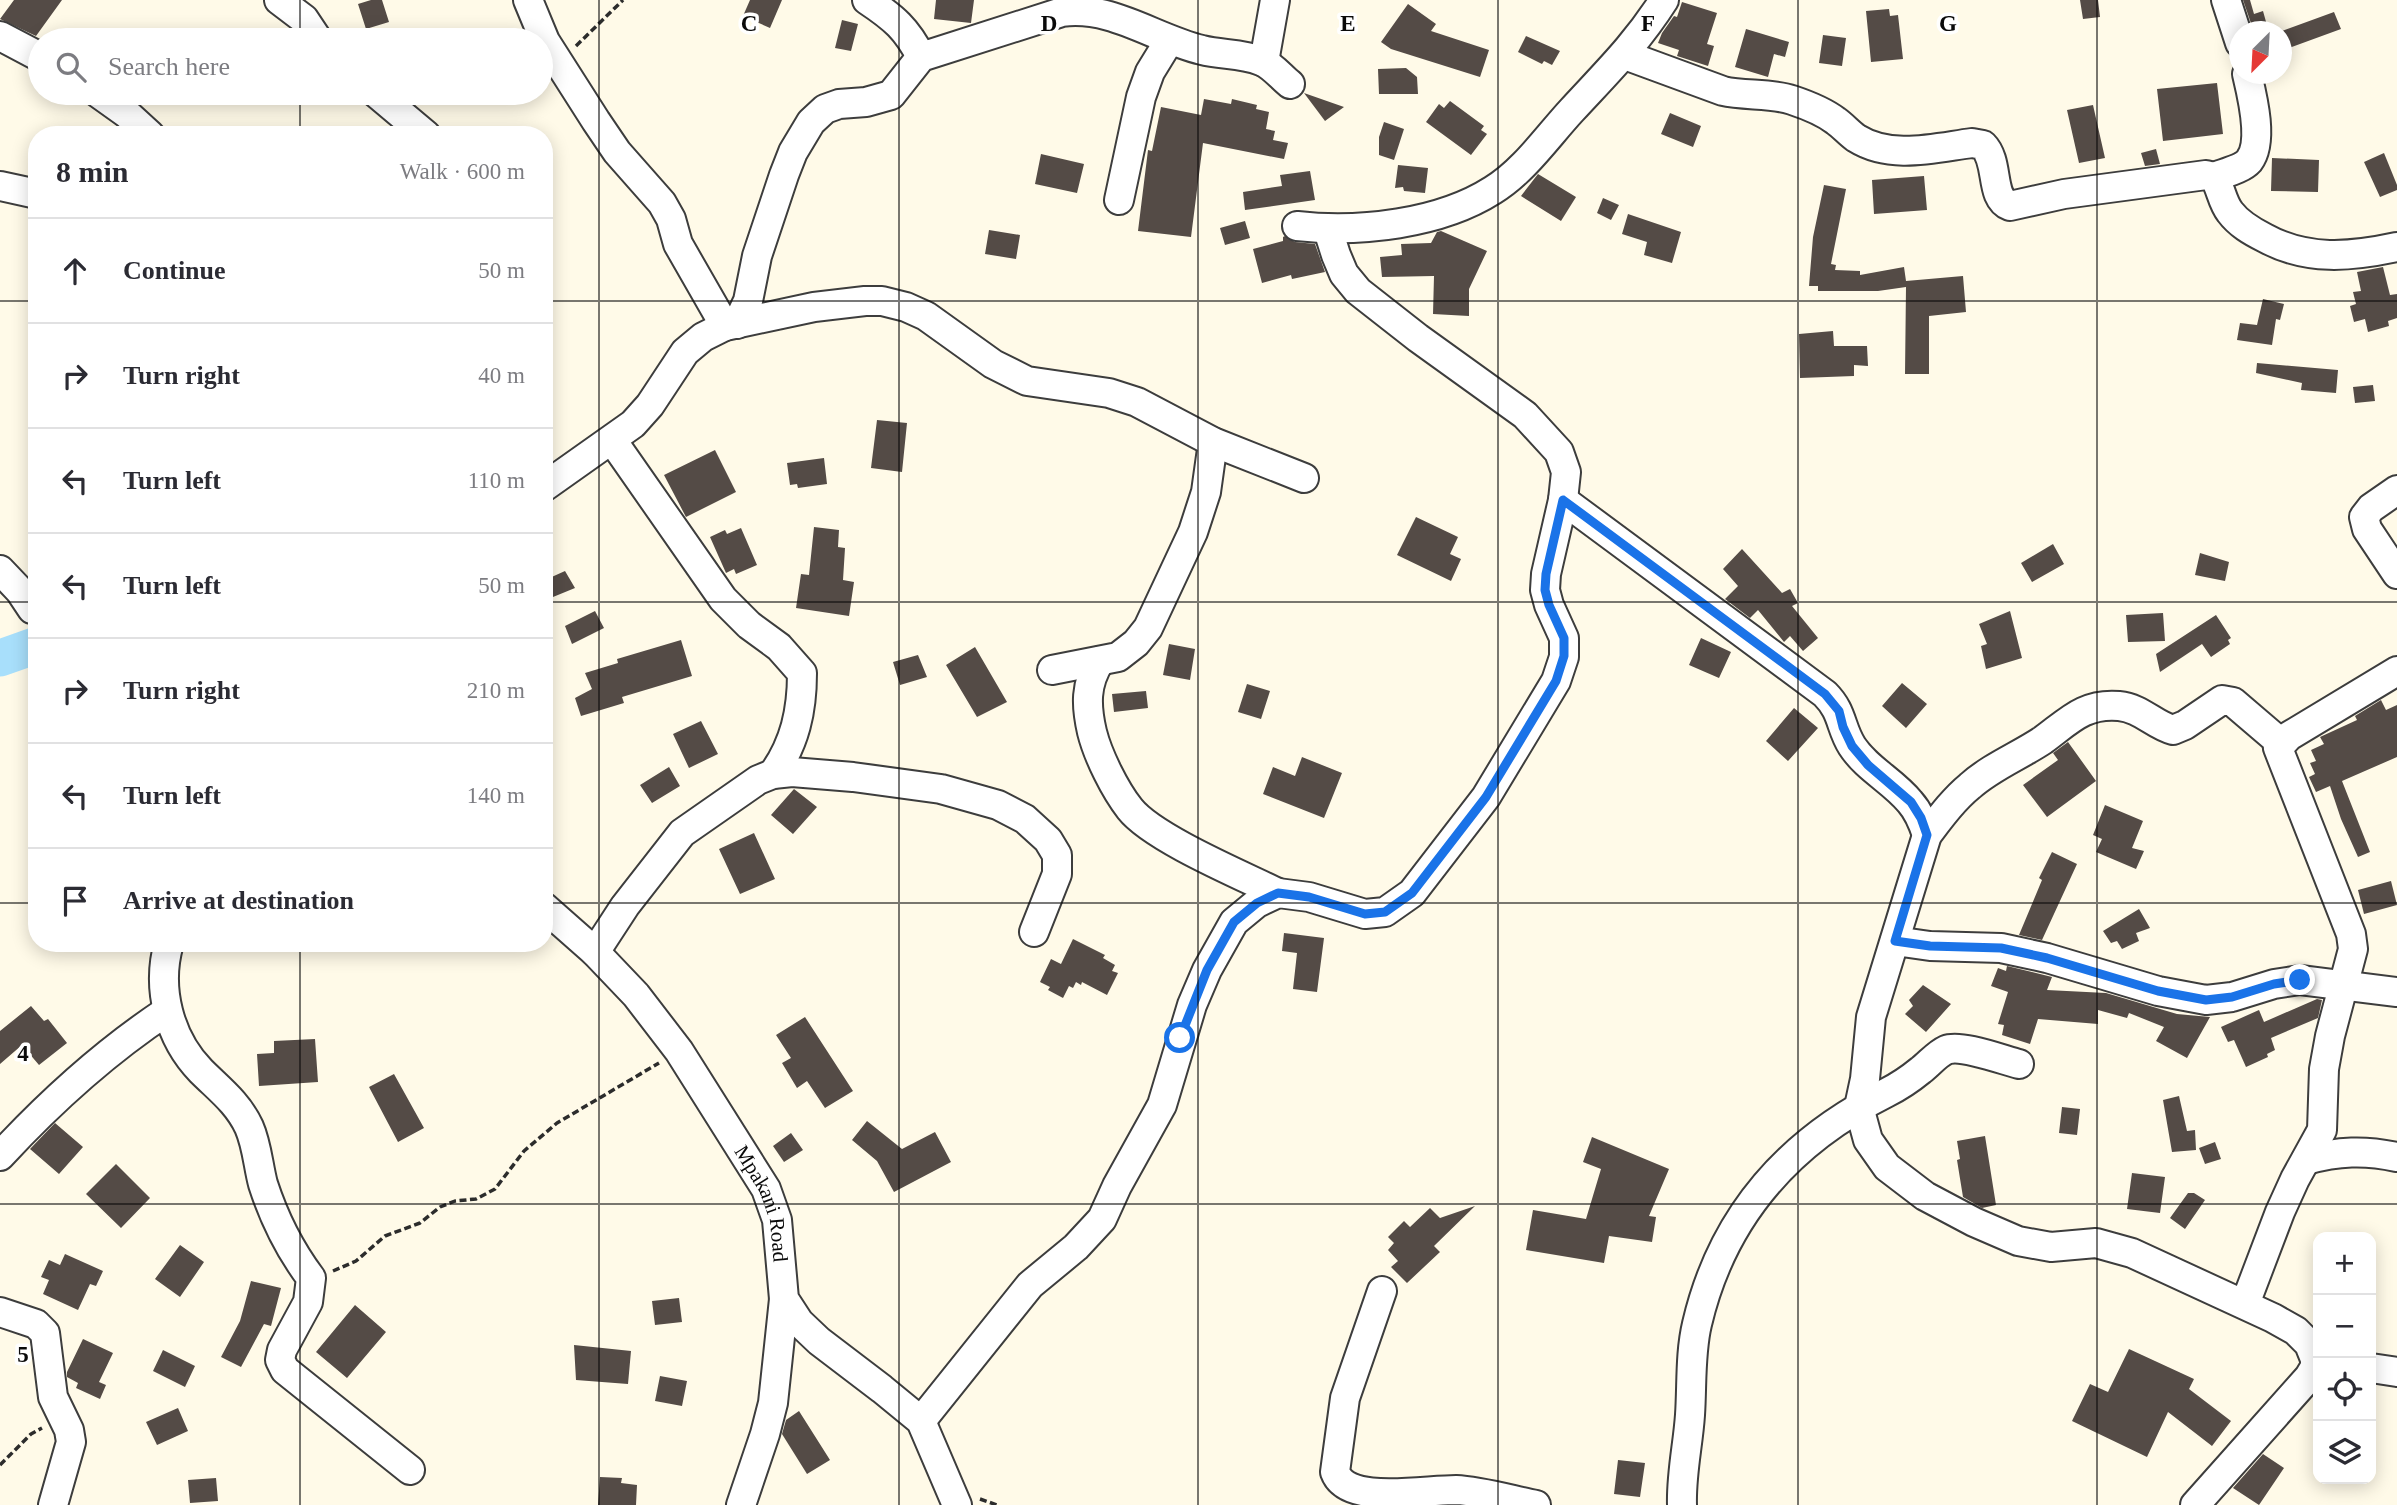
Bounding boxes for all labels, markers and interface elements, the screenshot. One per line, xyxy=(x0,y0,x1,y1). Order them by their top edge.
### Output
text: C xyxy=(741,11,757,36)
text: D xyxy=(1041,11,1057,36)
text: E xyxy=(1340,11,1356,36)
text: F xyxy=(1641,11,1655,36)
text: G xyxy=(1939,11,1957,36)
north arrow xyxy=(2229,21,2292,84)
search box xyxy=(28,28,553,105)
icon: search xyxy=(52,48,90,86)
text: Search here xyxy=(108,52,230,81)
text: 8 min xyxy=(56,155,129,188)
text: Walk · 600 m xyxy=(400,159,525,184)
icon: ahead xyxy=(56,252,94,290)
text: Continue xyxy=(123,256,226,285)
text: 50 m xyxy=(478,258,525,283)
icon: right xyxy=(56,357,94,395)
text: Turn right xyxy=(123,361,240,390)
text: 40 m xyxy=(478,363,525,388)
icon: left xyxy=(56,462,94,500)
text: Turn left xyxy=(123,466,221,495)
text: 110 m xyxy=(468,468,525,493)
icon: left xyxy=(56,567,94,605)
text: Turn left xyxy=(123,571,221,600)
text: 50 m xyxy=(478,573,525,598)
icon: right xyxy=(56,672,94,710)
text: Turn right xyxy=(123,676,240,705)
text: 210 m xyxy=(467,678,525,703)
icon: left xyxy=(56,777,94,815)
text: Turn left xyxy=(123,781,221,810)
text: 140 m xyxy=(467,783,525,808)
icon: arrive xyxy=(56,882,94,920)
text: Arrive at destination xyxy=(123,886,354,915)
route end xyxy=(2284,964,2315,995)
route start xyxy=(1164,1022,1195,1053)
text: 4 xyxy=(17,1041,29,1066)
street label: Mpakani Road xyxy=(730,1141,793,1263)
map controls xyxy=(2313,1232,2376,1484)
button: + xyxy=(2313,1232,2376,1295)
button: − xyxy=(2313,1295,2376,1358)
text: 5 xyxy=(17,1342,29,1367)
button: locate xyxy=(2313,1358,2376,1421)
button: layers xyxy=(2313,1421,2376,1484)

